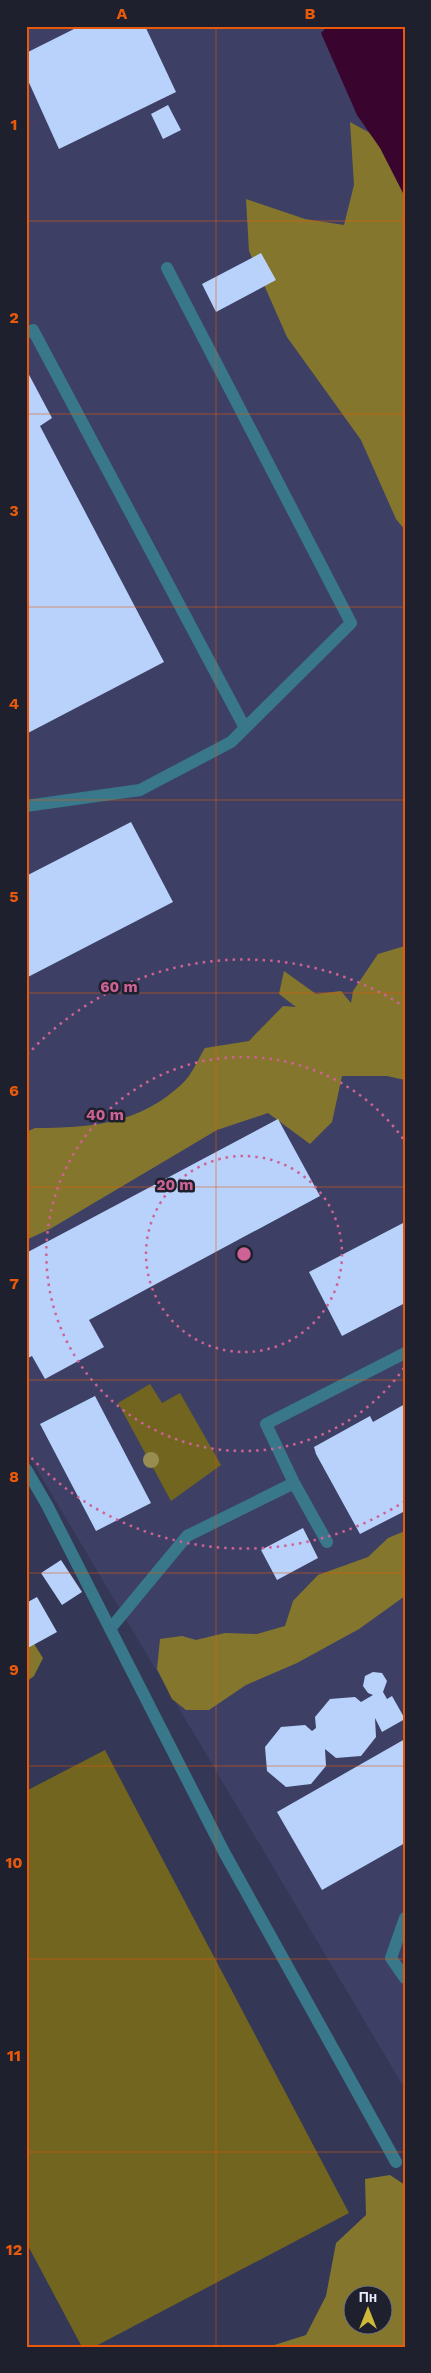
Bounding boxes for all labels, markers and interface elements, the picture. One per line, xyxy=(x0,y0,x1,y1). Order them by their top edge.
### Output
text: A xyxy=(117,4,128,23)
text: B xyxy=(305,4,316,23)
text: 1 xyxy=(11,115,17,134)
text: 2 xyxy=(9,308,19,327)
text: 3 xyxy=(9,501,19,520)
text: 4 xyxy=(9,694,19,713)
text: 5 xyxy=(9,887,19,906)
text: 60 m xyxy=(100,978,138,996)
text: 6 xyxy=(9,1081,19,1100)
text: 40 m xyxy=(86,1106,124,1124)
text: 20 m xyxy=(156,1176,194,1194)
centre of rings xyxy=(235,1245,253,1263)
text: 7 xyxy=(9,1274,19,1293)
text: 8 xyxy=(9,1467,19,1486)
text: 9 xyxy=(9,1660,19,1679)
text: 10 xyxy=(5,1853,23,1872)
text: 11 xyxy=(7,2046,21,2065)
text: 12 xyxy=(6,2240,22,2259)
north arrow xyxy=(344,2286,394,2336)
text: Пн xyxy=(359,2289,377,2305)

